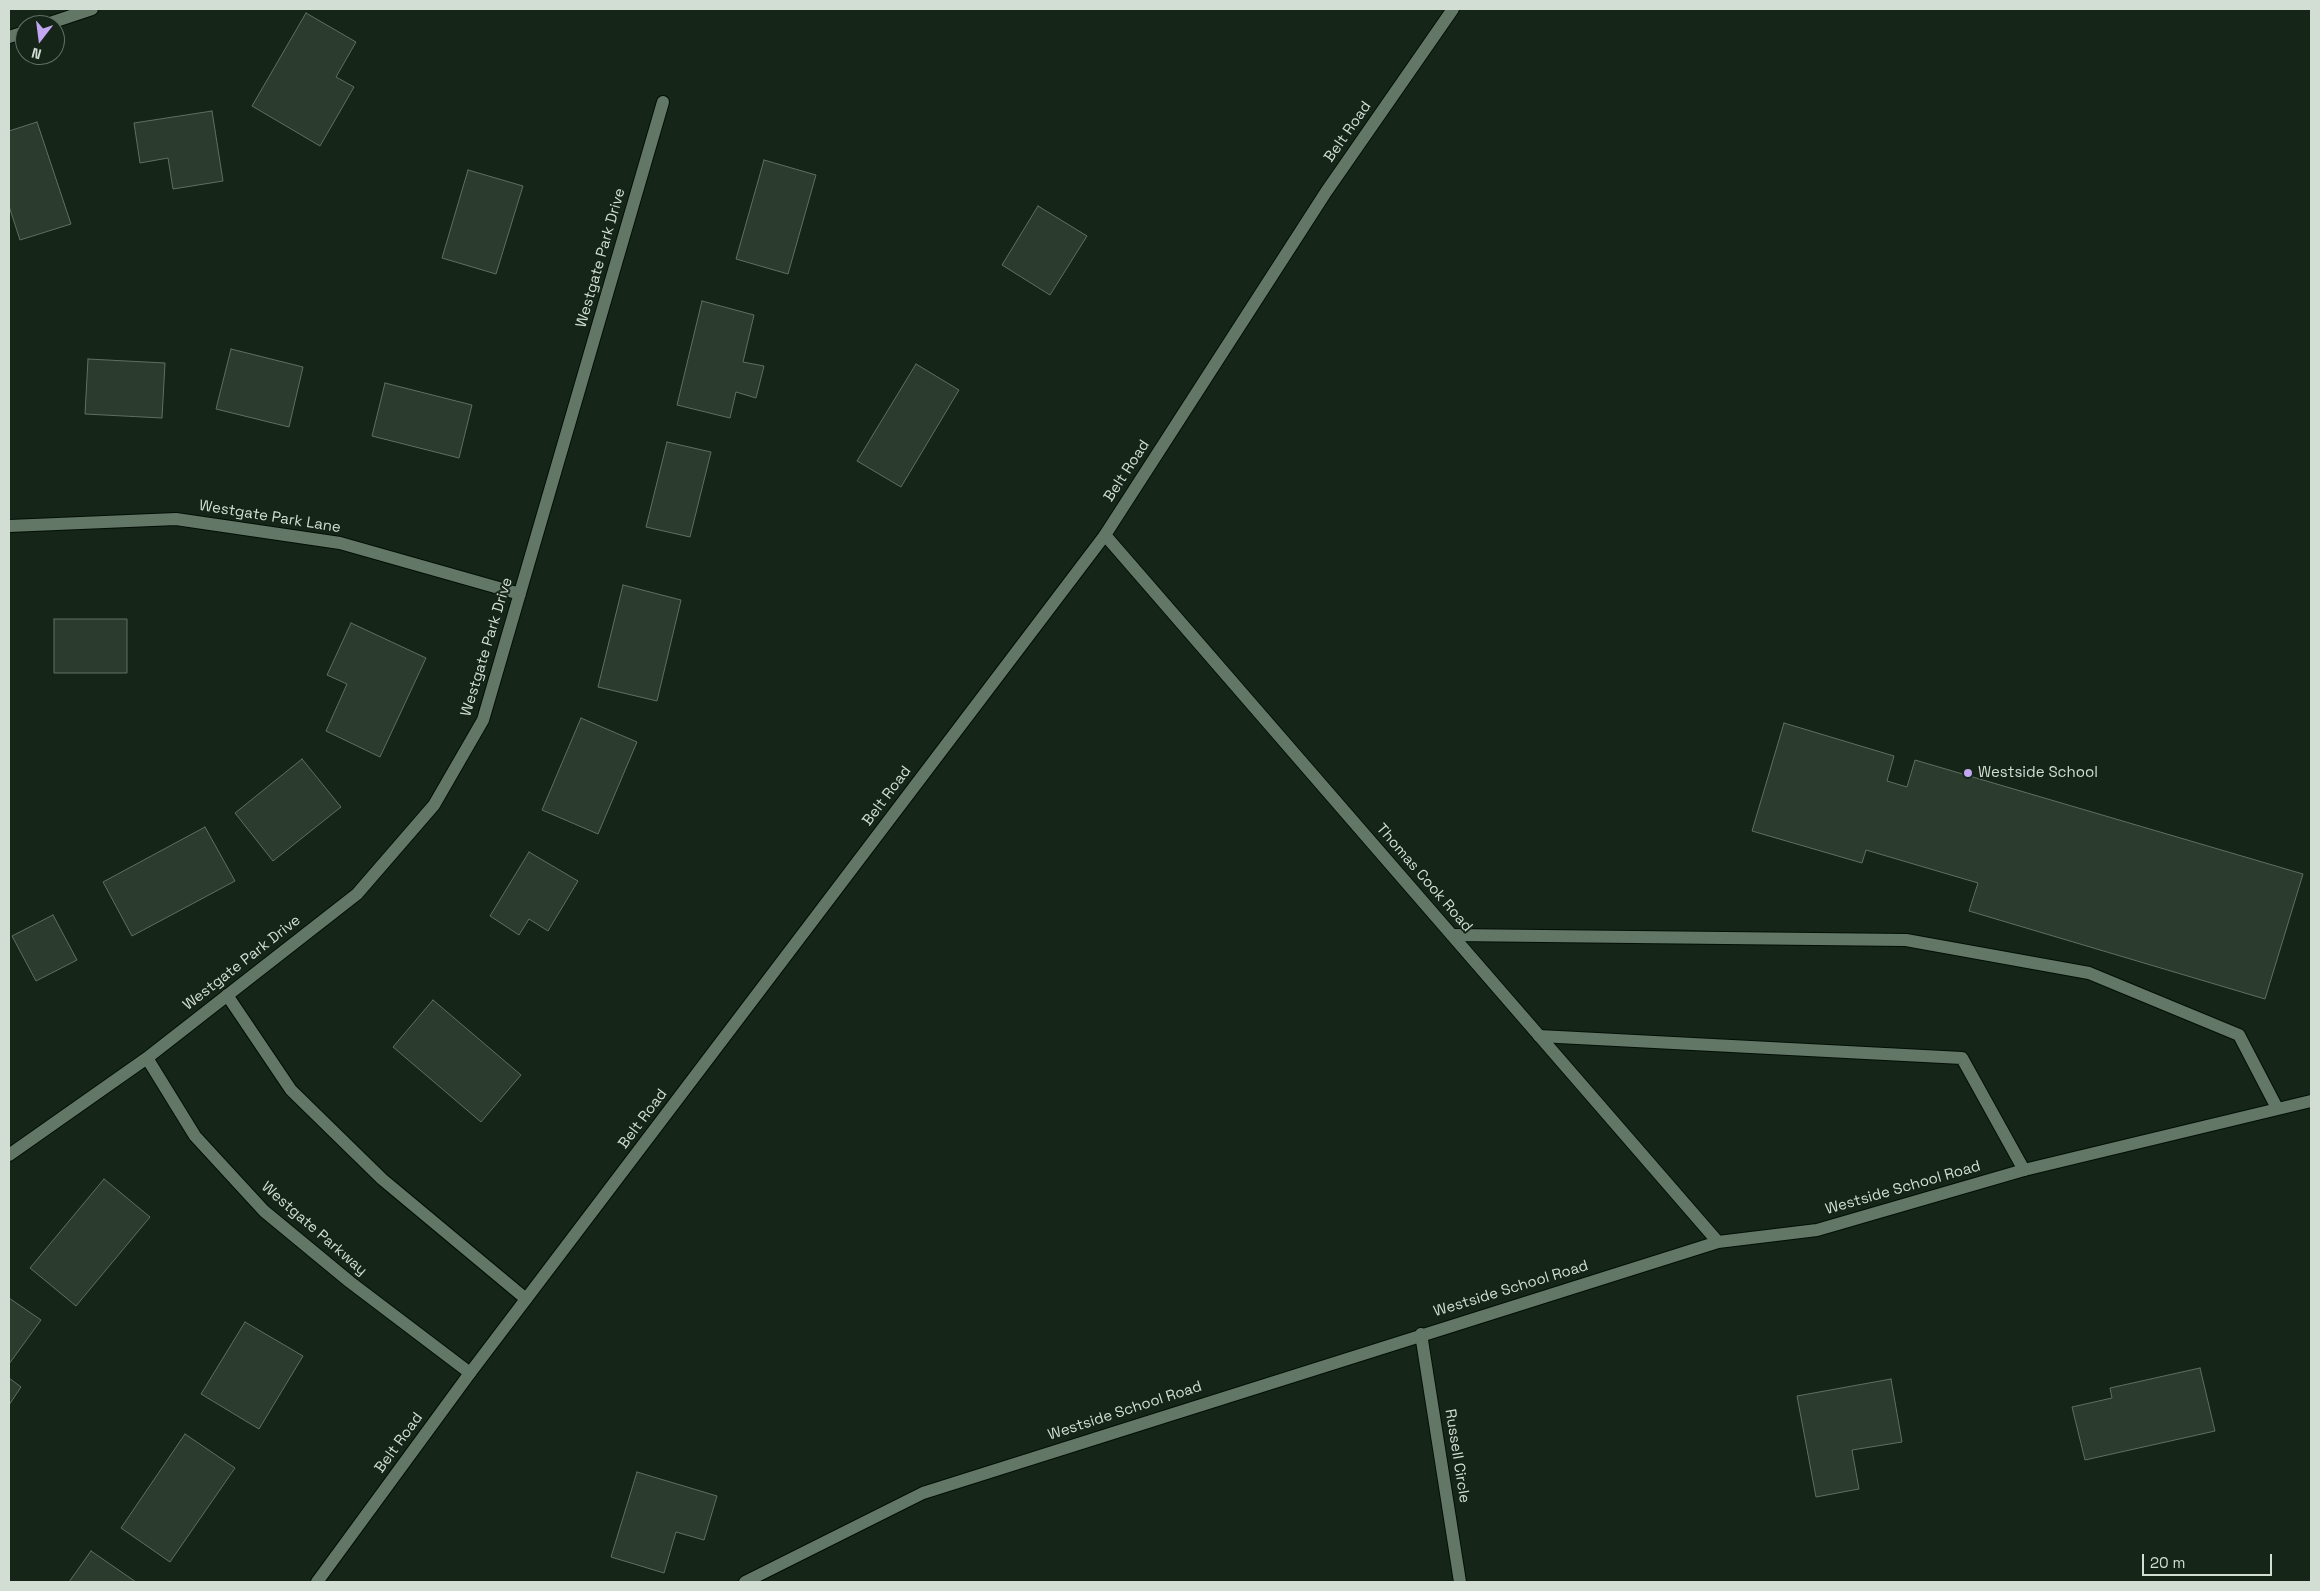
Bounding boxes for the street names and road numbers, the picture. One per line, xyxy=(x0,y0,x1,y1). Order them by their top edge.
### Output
street label: Belt Road xyxy=(1321,98,1375,166)
street label: Westgate Park Drive xyxy=(572,186,630,330)
street label: Belt Road xyxy=(1100,437,1154,505)
street label: Westgate Park Lane xyxy=(198,497,342,537)
street label: Westgate Park Drive xyxy=(457,575,517,719)
street label: Belt Road xyxy=(859,763,915,829)
street label: Thomas Cook Road xyxy=(1372,820,1476,936)
street label: Westgate Park Drive xyxy=(180,911,304,1015)
street label: Belt Road xyxy=(615,1086,671,1152)
street label: Westside School Road xyxy=(1823,1157,1983,1219)
street label: Westgate Parkway xyxy=(258,1178,370,1280)
street label: Westside School Road xyxy=(1432,1257,1590,1321)
street label: Westside School Road xyxy=(1046,1378,1204,1444)
street label: Russell Circle xyxy=(1441,1408,1473,1504)
street label: Belt Road xyxy=(371,1409,427,1477)

